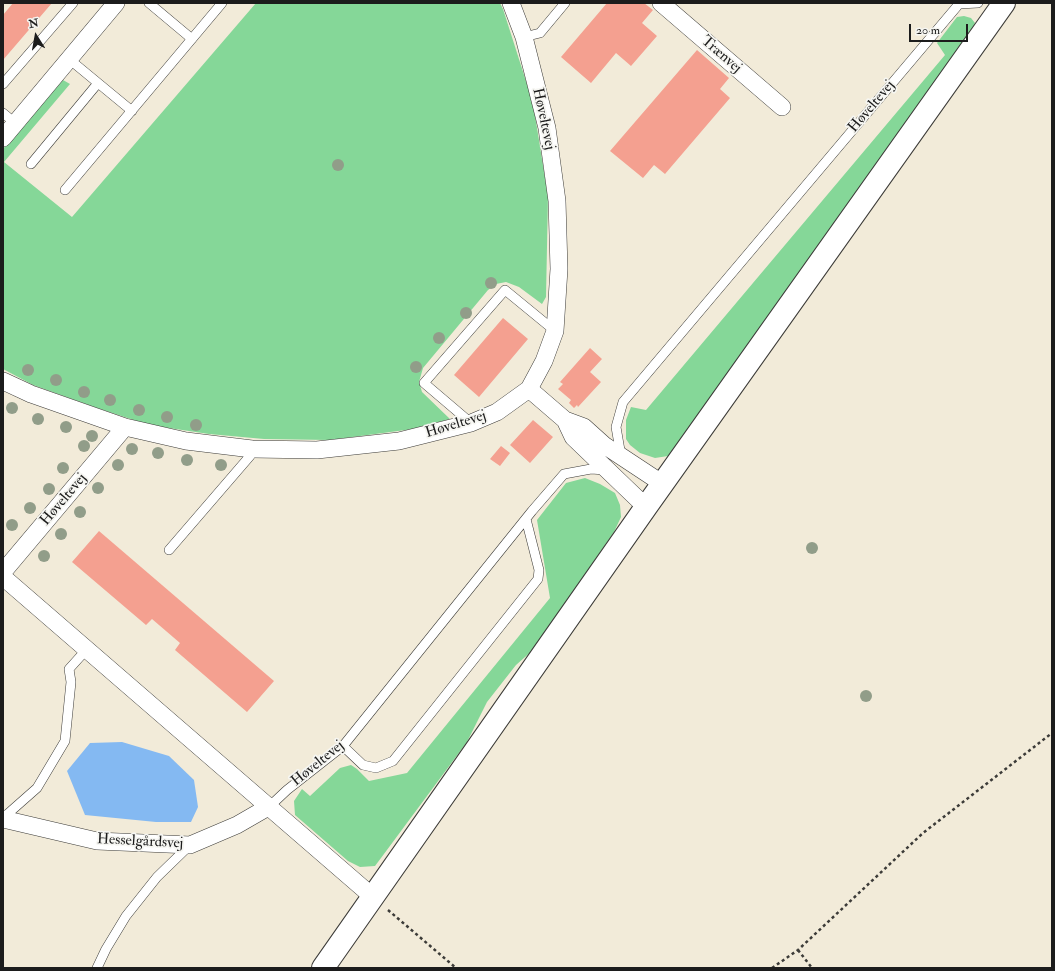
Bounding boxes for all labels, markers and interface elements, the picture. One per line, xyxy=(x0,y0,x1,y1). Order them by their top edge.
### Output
north arrow xyxy=(16,16,56,56)
text: N xyxy=(28,16,40,31)
scale bar xyxy=(911,16,970,42)
text: 20 m xyxy=(916,23,940,38)
street label: Trænvej xyxy=(697,33,745,77)
street label: Høveltevej xyxy=(845,77,899,137)
street label: Høveltevej xyxy=(528,86,558,152)
street label: Høveltevej xyxy=(423,407,489,443)
street label: Høveltevej xyxy=(37,470,91,530)
street label: Høveltevej xyxy=(288,737,348,791)
street label: Hesselgårdsvej xyxy=(96,831,184,853)

